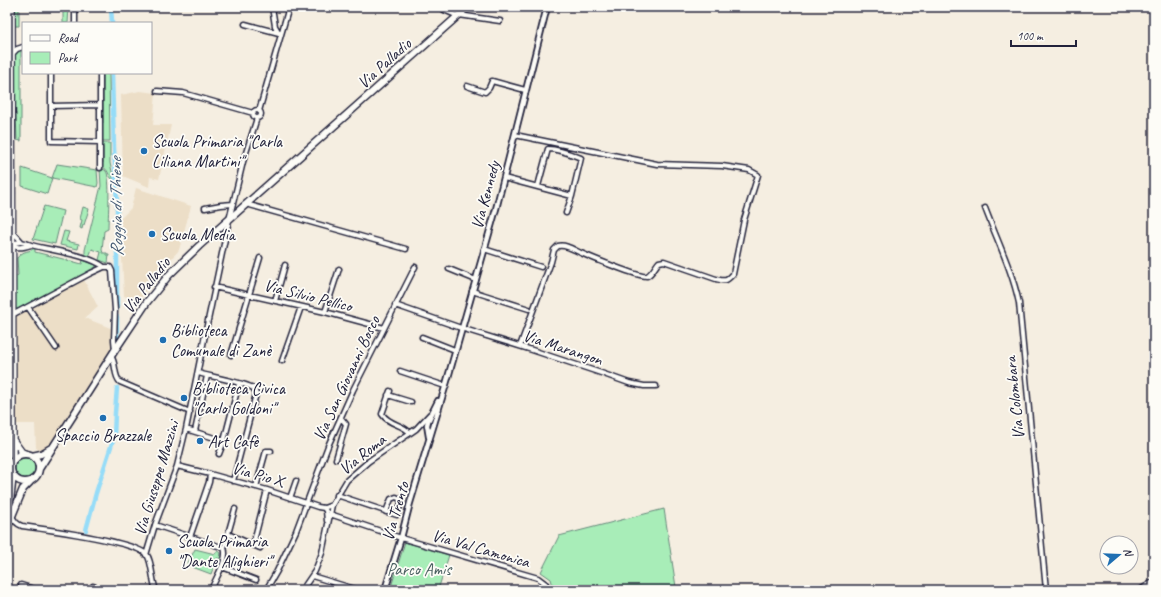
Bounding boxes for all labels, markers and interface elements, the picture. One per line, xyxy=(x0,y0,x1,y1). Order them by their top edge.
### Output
legend xyxy=(22,22,152,74)
scale bar xyxy=(1011,22,1076,48)
text: 100 m xyxy=(1017,28,1044,44)
text: Road xyxy=(58,30,80,46)
street label: Via Palladio xyxy=(353,33,416,93)
text: Park xyxy=(58,50,79,66)
place label: Scuola Primaria "Carla Liliana Martini" xyxy=(152,131,283,172)
marker: Scuola Primaria "Carla Liliana Martini" xyxy=(139,146,149,156)
water label: Roggia di Thiene xyxy=(104,154,128,257)
street label: Via Kennedy xyxy=(466,158,505,231)
place label: Scuola Media xyxy=(160,224,237,245)
marker: Scuola Media xyxy=(147,229,157,239)
street label: Via Palladio xyxy=(118,252,175,318)
street label: Via Silvio Pellico xyxy=(262,274,356,317)
street label: Via San Giovanni Bosco xyxy=(308,312,385,444)
place label: Biblioteca Comunale di Zanè xyxy=(171,320,272,361)
street label: Via Marangon xyxy=(520,325,607,371)
marker: Biblioteca Comunale di Zanè xyxy=(158,335,168,345)
street label: Via Colombara xyxy=(999,353,1029,440)
place label: Biblioteca Civica "Carlo Goldoni" xyxy=(192,378,286,419)
marker: Biblioteca Civica "Carlo Goldoni" xyxy=(179,393,189,403)
marker: Spaccio Brazzale xyxy=(98,413,108,423)
street label: Via Giuseppe Mazzini xyxy=(129,416,185,538)
place label: Spaccio Brazzale xyxy=(55,425,152,446)
street label: Via Roma xyxy=(335,428,391,479)
place label: Art Cafè xyxy=(208,431,260,452)
marker: Art Cafè xyxy=(195,436,205,446)
street label: Via Pio X xyxy=(230,457,289,493)
street label: Via Trento xyxy=(377,478,414,543)
street label: Via Val Camonica xyxy=(430,525,534,573)
place label: Scuola Primaria "Dante Alighieri" xyxy=(177,531,276,572)
north arrow xyxy=(1099,535,1139,575)
marker: Scuola Primaria "Dante Alighieri" xyxy=(164,546,174,556)
text: N xyxy=(1121,546,1137,559)
park label: Parco Amis xyxy=(387,559,453,580)

